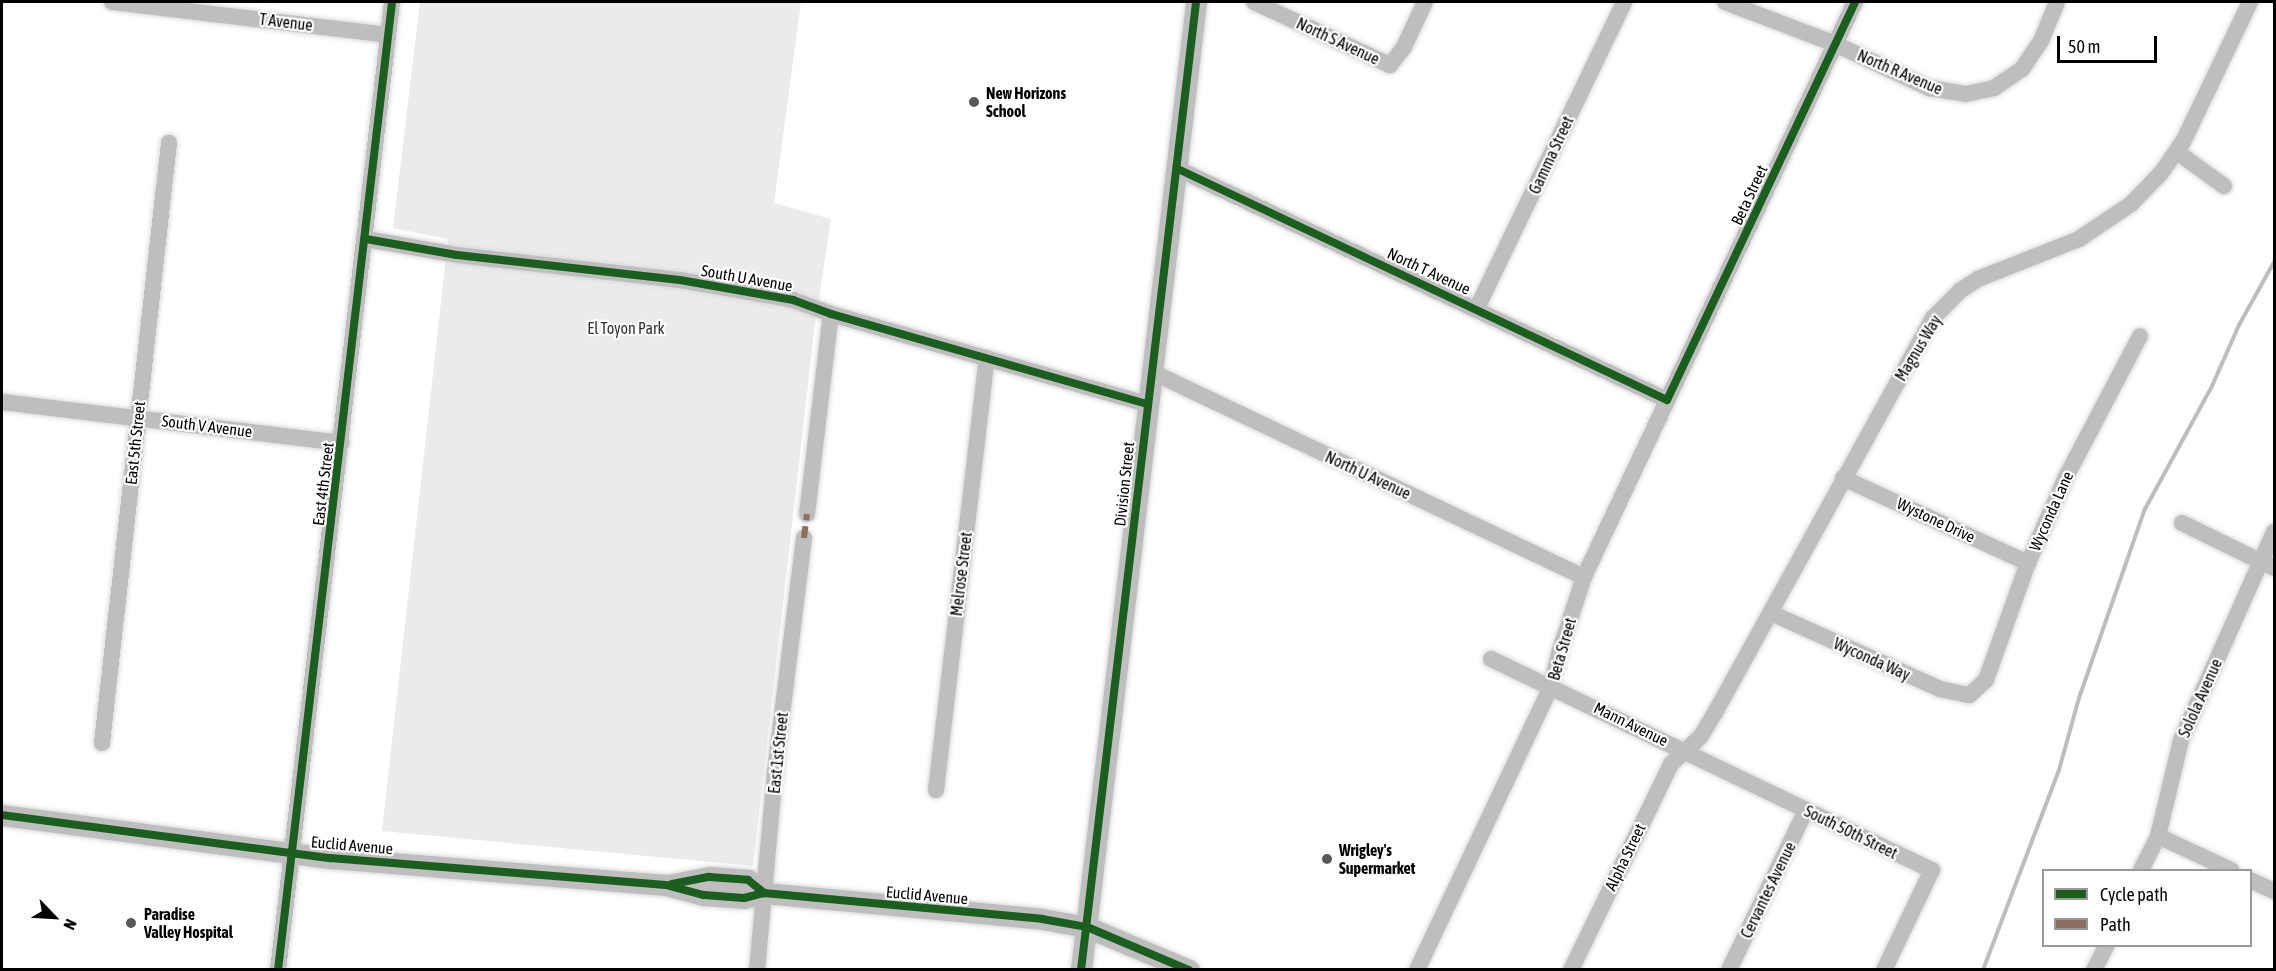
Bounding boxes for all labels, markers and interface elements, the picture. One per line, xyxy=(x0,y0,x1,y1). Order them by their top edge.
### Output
street label: T Avenue xyxy=(258,9,314,35)
street label: North S Avenue xyxy=(1293,13,1383,69)
scale bar xyxy=(2060,24,2160,62)
text: 50 m xyxy=(2068,36,2100,57)
street label: North R Avenue xyxy=(1855,45,1945,99)
place label: New Horizons School xyxy=(986,83,1066,121)
marker: New Horizons School xyxy=(967,95,981,109)
street label: Gamma Street xyxy=(1525,113,1577,197)
street label: Beta Street xyxy=(1727,162,1771,228)
street label: North T Avenue xyxy=(1384,243,1474,299)
street label: South U Avenue xyxy=(700,261,794,295)
street label: Magnus Way xyxy=(1891,312,1945,384)
park label: El Toyon Park xyxy=(587,318,665,338)
street label: East 5th Street xyxy=(121,400,149,486)
street label: South V Avenue xyxy=(161,411,253,441)
street label: East 4th Street xyxy=(308,441,338,527)
street label: Division Street xyxy=(1110,441,1138,527)
street label: North U Avenue xyxy=(1322,447,1414,503)
street label: Wyconda Lane xyxy=(2025,468,2077,554)
street label: Wystone Drive xyxy=(1894,494,1978,546)
street label: Melrose Street xyxy=(946,531,976,617)
street label: Beta Street xyxy=(1544,616,1580,682)
street label: Wyconda Way xyxy=(1831,634,1913,684)
street label: Solola Avenue xyxy=(2174,656,2226,740)
street label: Mann Avenue xyxy=(1591,698,1671,750)
street label: East 1st Street xyxy=(764,711,792,795)
street label: South 50th Street xyxy=(1801,801,1901,863)
street label: Alpha Street xyxy=(1601,820,1649,894)
street label: Euclid Avenue xyxy=(310,832,394,858)
street label: Cervantes Avenue xyxy=(1736,839,1800,941)
place label: Wrigley's Supermarket xyxy=(1339,840,1415,878)
marker: Wrigley's Supermarket xyxy=(1320,852,1334,866)
legend xyxy=(2042,869,2252,947)
street label: Euclid Avenue xyxy=(885,882,969,908)
text: Cycle path xyxy=(2100,884,2168,905)
north arrow xyxy=(24,887,84,947)
place label: Paradise Valley Hospital xyxy=(144,904,233,942)
marker: Paradise Valley Hospital xyxy=(122,914,140,932)
text: Path xyxy=(2100,914,2131,935)
text: N xyxy=(60,917,80,933)

